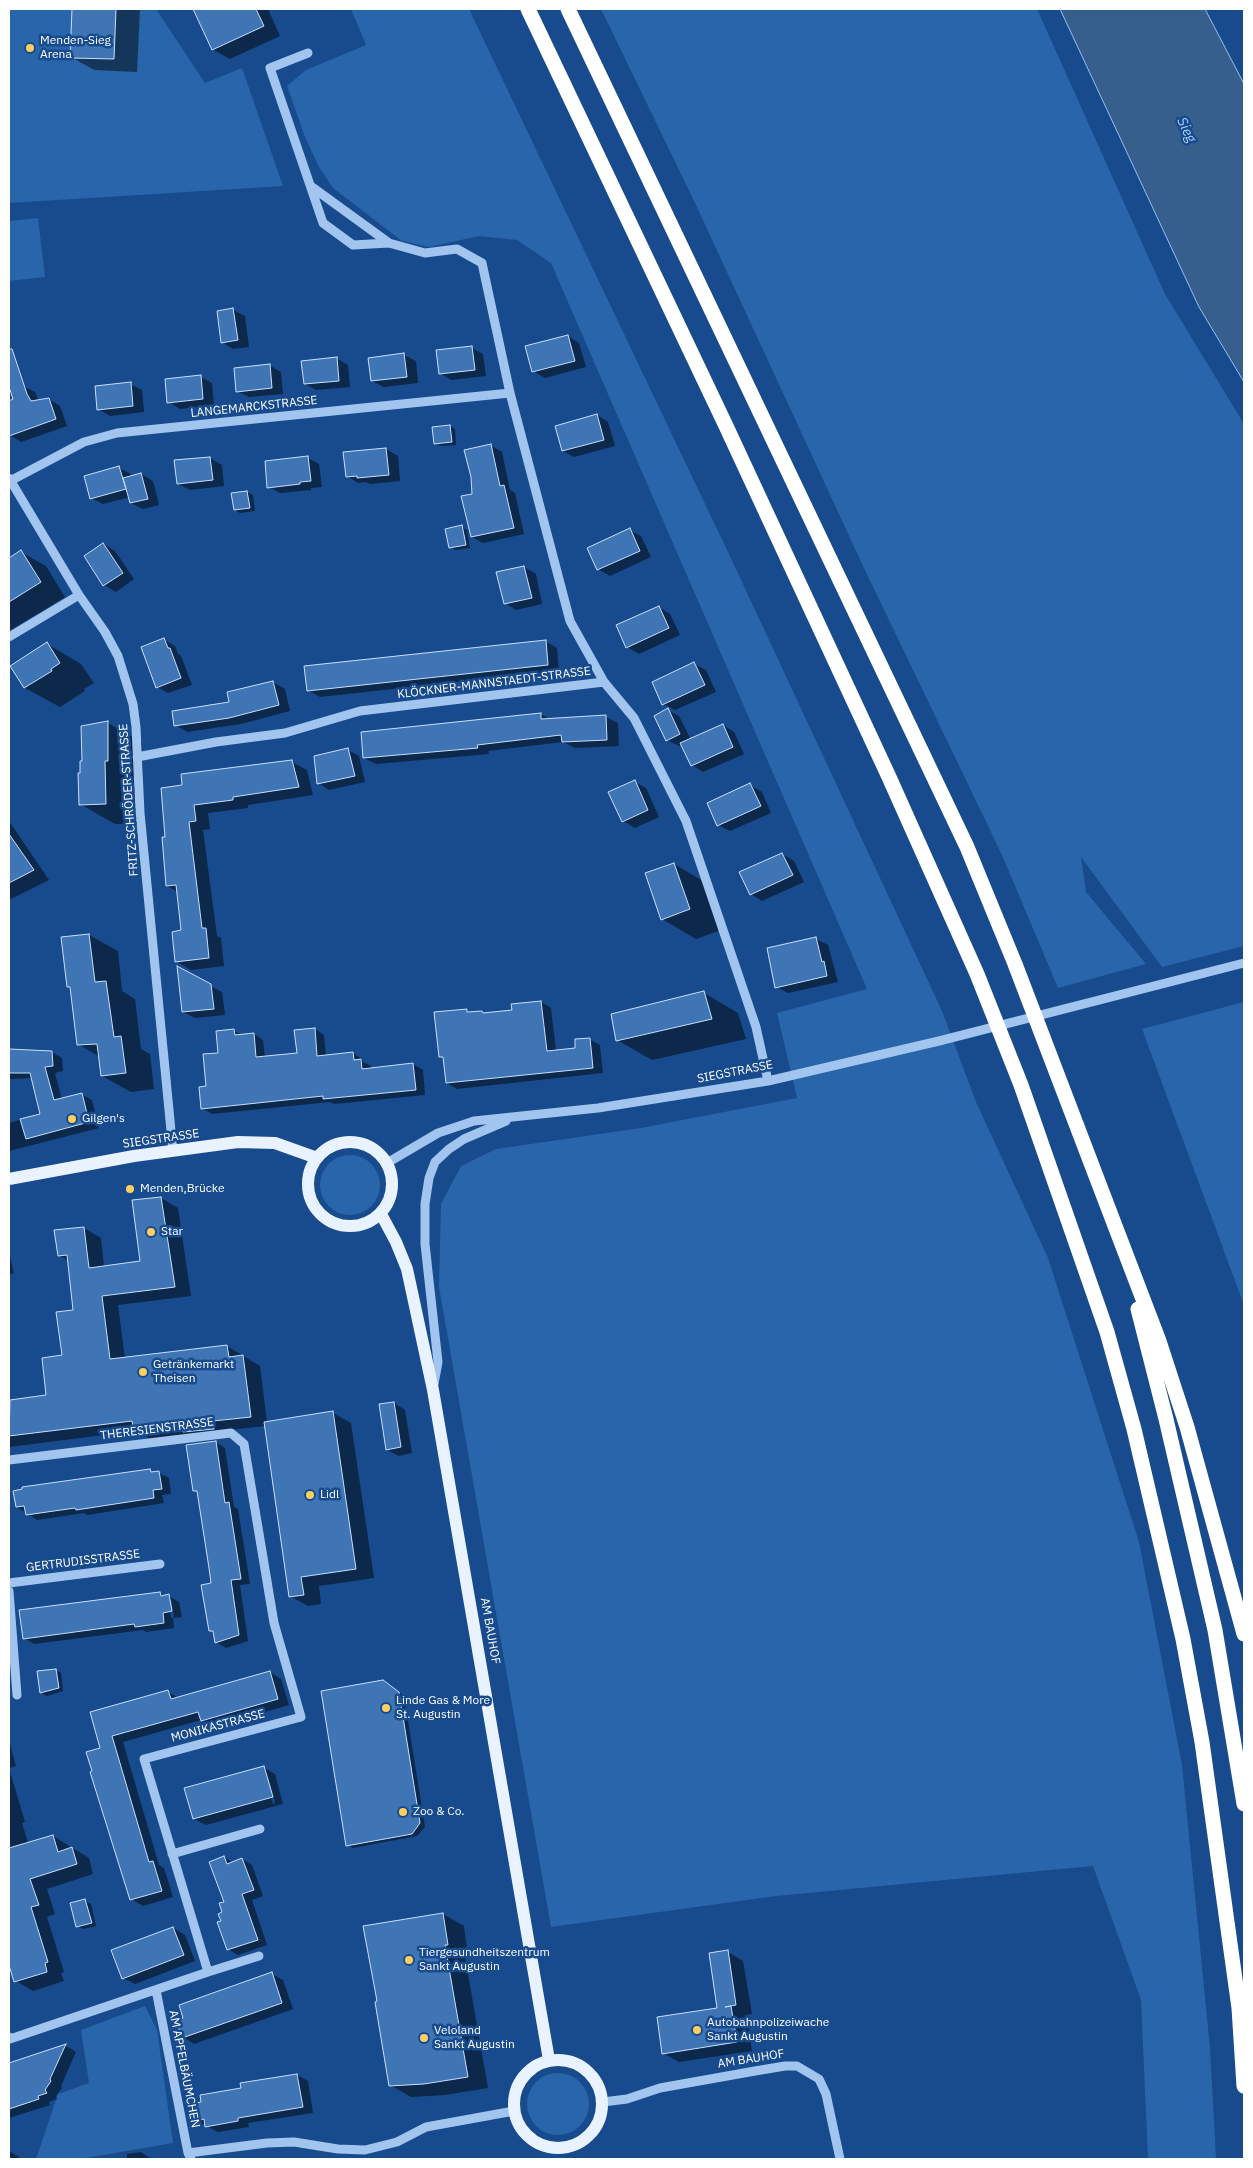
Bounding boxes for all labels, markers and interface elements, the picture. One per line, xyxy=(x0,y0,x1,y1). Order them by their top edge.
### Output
place label: Menden-Sieg Arena xyxy=(40,34,111,62)
marker: Menden-Sieg Arena xyxy=(24,42,36,54)
water label: Sieg xyxy=(1173,115,1199,145)
street label: LANGEMARCKSTRASSE xyxy=(190,393,318,421)
street label: KLÖCKNER-MANNSTAEDT-STRASSE xyxy=(396,664,592,702)
street label: FRITZ-SCHRÖDER-STRASSE xyxy=(116,723,142,877)
street label: SIEGSTRASSE xyxy=(696,1058,774,1086)
place label: Gilgen's xyxy=(82,1112,125,1126)
marker: Gilgen's xyxy=(66,1113,78,1125)
street label: SIEGSTRASSE xyxy=(122,1127,200,1151)
place label: Menden,Brücke xyxy=(140,1182,225,1196)
marker: Menden,Brücke xyxy=(124,1183,136,1195)
place label: Star xyxy=(161,1225,183,1239)
marker: Star xyxy=(145,1226,157,1238)
place label: Getränkemarkt Theisen xyxy=(153,1358,234,1386)
marker: Getränkemarkt Theisen xyxy=(137,1366,149,1378)
street label: THERESIENSTRASSE xyxy=(99,1415,215,1443)
place label: Lidl xyxy=(320,1488,339,1502)
marker: Lidl xyxy=(304,1489,316,1501)
street label: GERTRUDISSTRASSE xyxy=(25,1547,141,1575)
street label: AM BAUHOF xyxy=(477,1597,503,1665)
place label: Linde Gas & More St. Augustin xyxy=(396,1694,490,1722)
marker: Linde Gas & More St. Augustin xyxy=(380,1702,392,1714)
street label: MONIKASTRASSE xyxy=(169,1707,267,1745)
place label: Zoo & Co. xyxy=(413,1805,465,1819)
marker: Zoo & Co. xyxy=(397,1806,409,1818)
place label: Tiergesundheitszentrum Sankt Augustin xyxy=(419,1946,550,1974)
marker: Tiergesundheitszentrum Sankt Augustin xyxy=(403,1954,415,1966)
street label: AM APFELBÄUMCHEN xyxy=(166,2009,202,2129)
place label: Autobahnpolizeiwache Sankt Augustin xyxy=(707,2016,829,2044)
place label: Veloland Sankt Augustin xyxy=(434,2024,515,2052)
marker: Autobahnpolizeiwache Sankt Augustin xyxy=(691,2024,703,2036)
marker: Veloland Sankt Augustin xyxy=(418,2032,430,2044)
street label: AM BAUHOF xyxy=(717,2047,785,2071)

